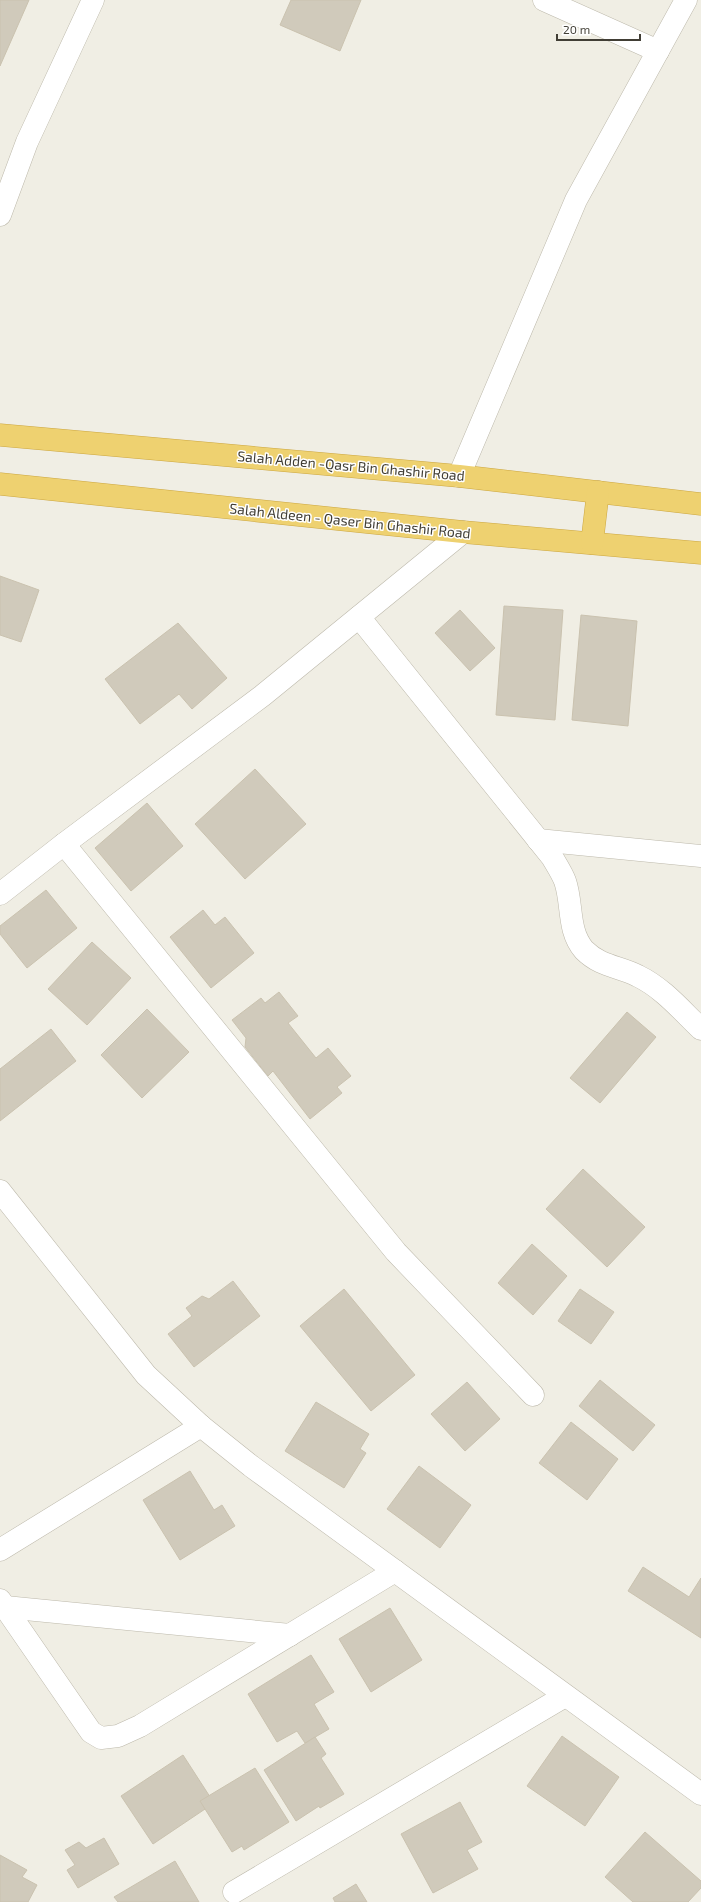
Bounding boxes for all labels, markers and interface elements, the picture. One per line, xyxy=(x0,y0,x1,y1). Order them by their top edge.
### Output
scale bar xyxy=(557,16,640,42)
text: 20 m xyxy=(563,22,590,36)
street label: Salah Adden -Qasr Bin Ghashir Road xyxy=(237,447,465,484)
street label: Salah Aldeen - Qaser Bin Ghashir Road xyxy=(229,499,471,542)

